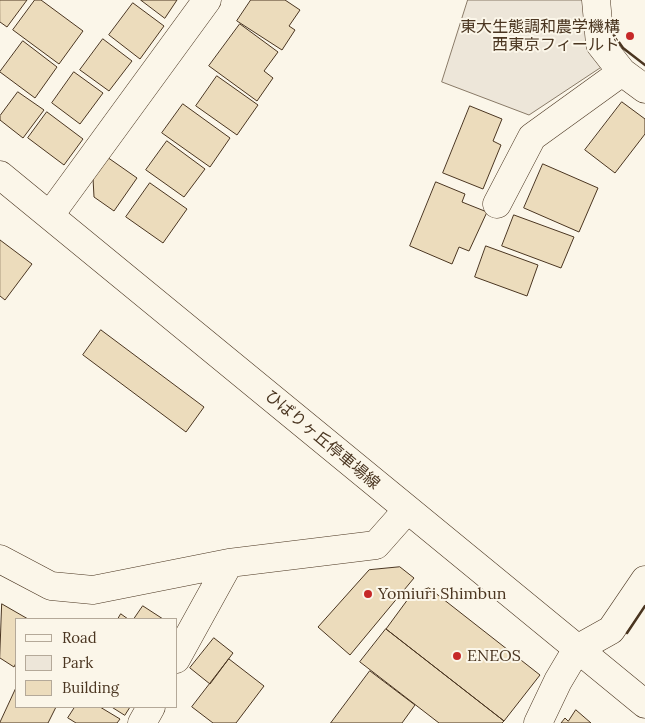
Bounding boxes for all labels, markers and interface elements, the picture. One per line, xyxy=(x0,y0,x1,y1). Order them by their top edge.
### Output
place label: 東大生態調和農学機構 西東京フィールド xyxy=(460,17,620,55)
marker: 東大生態調和農学機構 西東京フィールド xyxy=(624,30,636,42)
street label: ひばりヶ丘停車場線 xyxy=(261,386,383,494)
place label: Yomiuri Shimbun xyxy=(378,584,506,604)
marker: Yomiuri Shimbun xyxy=(362,588,374,600)
legend xyxy=(15,618,178,708)
text: Road xyxy=(62,628,97,647)
place label: ENEOS xyxy=(467,646,521,666)
marker: ENEOS xyxy=(451,650,463,662)
text: Park xyxy=(62,653,93,672)
text: Building xyxy=(62,678,119,697)

